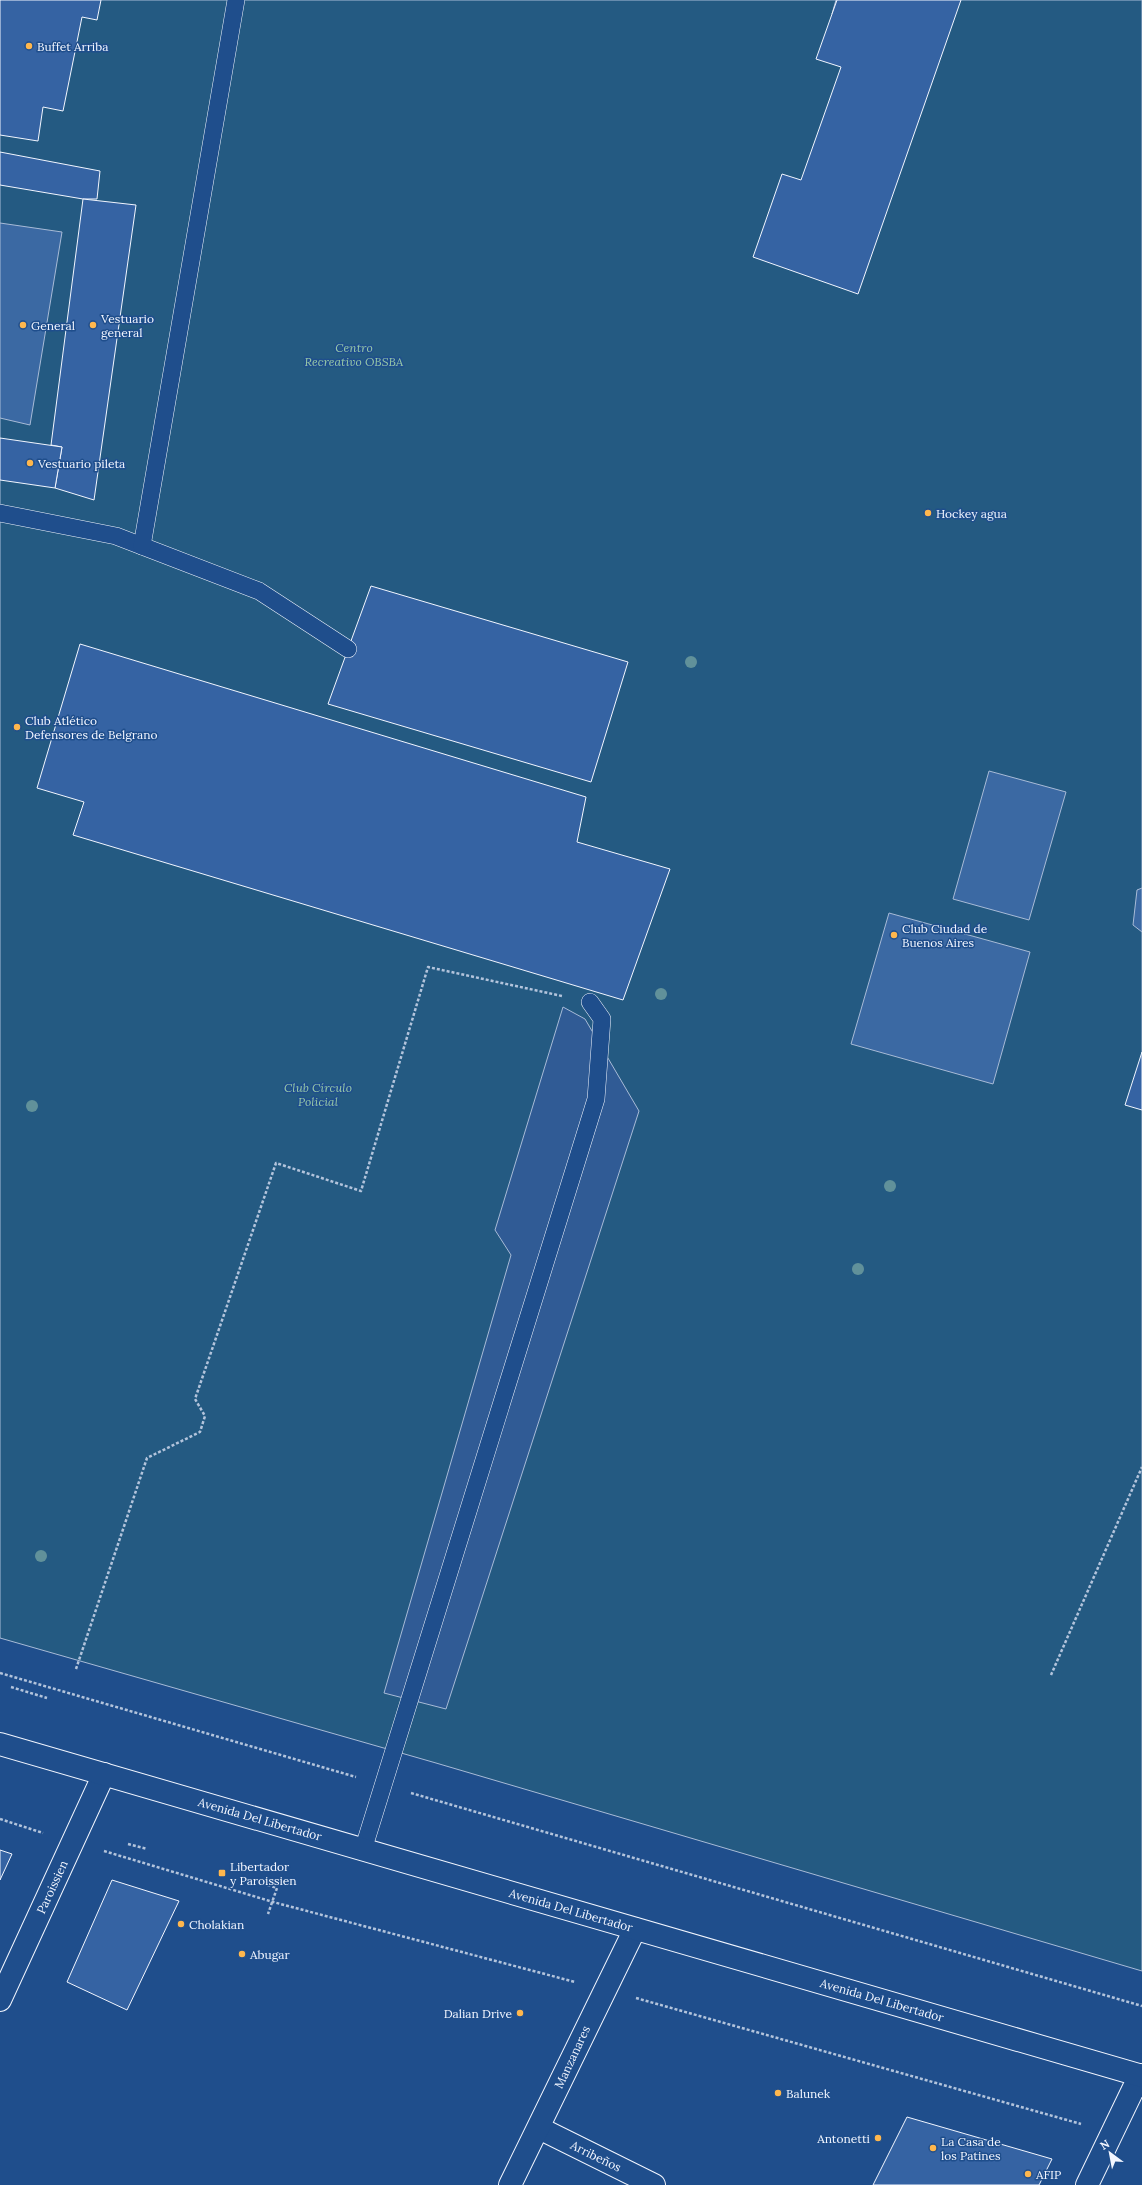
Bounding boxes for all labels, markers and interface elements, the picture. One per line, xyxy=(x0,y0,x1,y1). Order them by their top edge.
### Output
place label: Buffet Arriba xyxy=(37,39,108,54)
marker: Buffet Arriba xyxy=(24,41,34,51)
place label: Vestuario general xyxy=(100,311,154,340)
place label: General xyxy=(31,318,75,333)
marker: General xyxy=(18,320,28,330)
marker: Vestuario general xyxy=(88,320,98,330)
park label: Centro Recreativo OBSBA xyxy=(305,340,404,369)
place label: Vestuario pileta xyxy=(37,456,125,471)
marker: Vestuario pileta xyxy=(25,458,35,468)
place label: Hockey agua xyxy=(936,506,1007,521)
marker: Hockey agua xyxy=(923,508,933,518)
place label: Club Atlético Defensores de Belgrano xyxy=(25,713,157,742)
marker: Club Atlético Defensores de Belgrano xyxy=(12,722,22,732)
place label: Club Ciudad de Buenos Aires xyxy=(902,921,988,950)
marker: Club Ciudad de Buenos Aires xyxy=(889,930,899,940)
park label: Club Círculo Policial xyxy=(284,1080,352,1109)
street label: Avenida Del Libertador xyxy=(195,1794,324,1844)
street label: Paroissien xyxy=(33,1858,71,1916)
place label: Libertador y Paroissien xyxy=(230,1859,297,1888)
marker: Libertador y Paroissien xyxy=(217,1868,227,1878)
street label: Avenida Del Libertador xyxy=(506,1885,635,1935)
place label: Cholakian xyxy=(189,1917,244,1932)
marker: Cholakian xyxy=(176,1919,186,1929)
place label: Abugar xyxy=(249,1947,290,1962)
marker: Abugar xyxy=(237,1949,247,1959)
street label: Avenida Del Libertador xyxy=(817,1975,946,2025)
place label: Dalian Drive xyxy=(444,2006,512,2021)
marker: Dalian Drive xyxy=(515,2008,525,2018)
street label: Manzanares xyxy=(551,2023,593,2091)
place label: Balunek xyxy=(786,2086,831,2101)
marker: Balunek xyxy=(773,2088,783,2098)
place label: Antonetti xyxy=(816,2131,870,2146)
marker: Antonetti xyxy=(873,2133,883,2143)
north arrow xyxy=(1090,2133,1130,2173)
place label: La Casa de los Patines xyxy=(941,2134,1001,2163)
text: N xyxy=(1097,2136,1112,2153)
street label: Arribeños xyxy=(567,2137,624,2175)
marker: La Casa de los Patines xyxy=(928,2143,938,2153)
place label: AFIP xyxy=(1035,2167,1061,2182)
marker: AFIP xyxy=(1023,2169,1033,2179)

